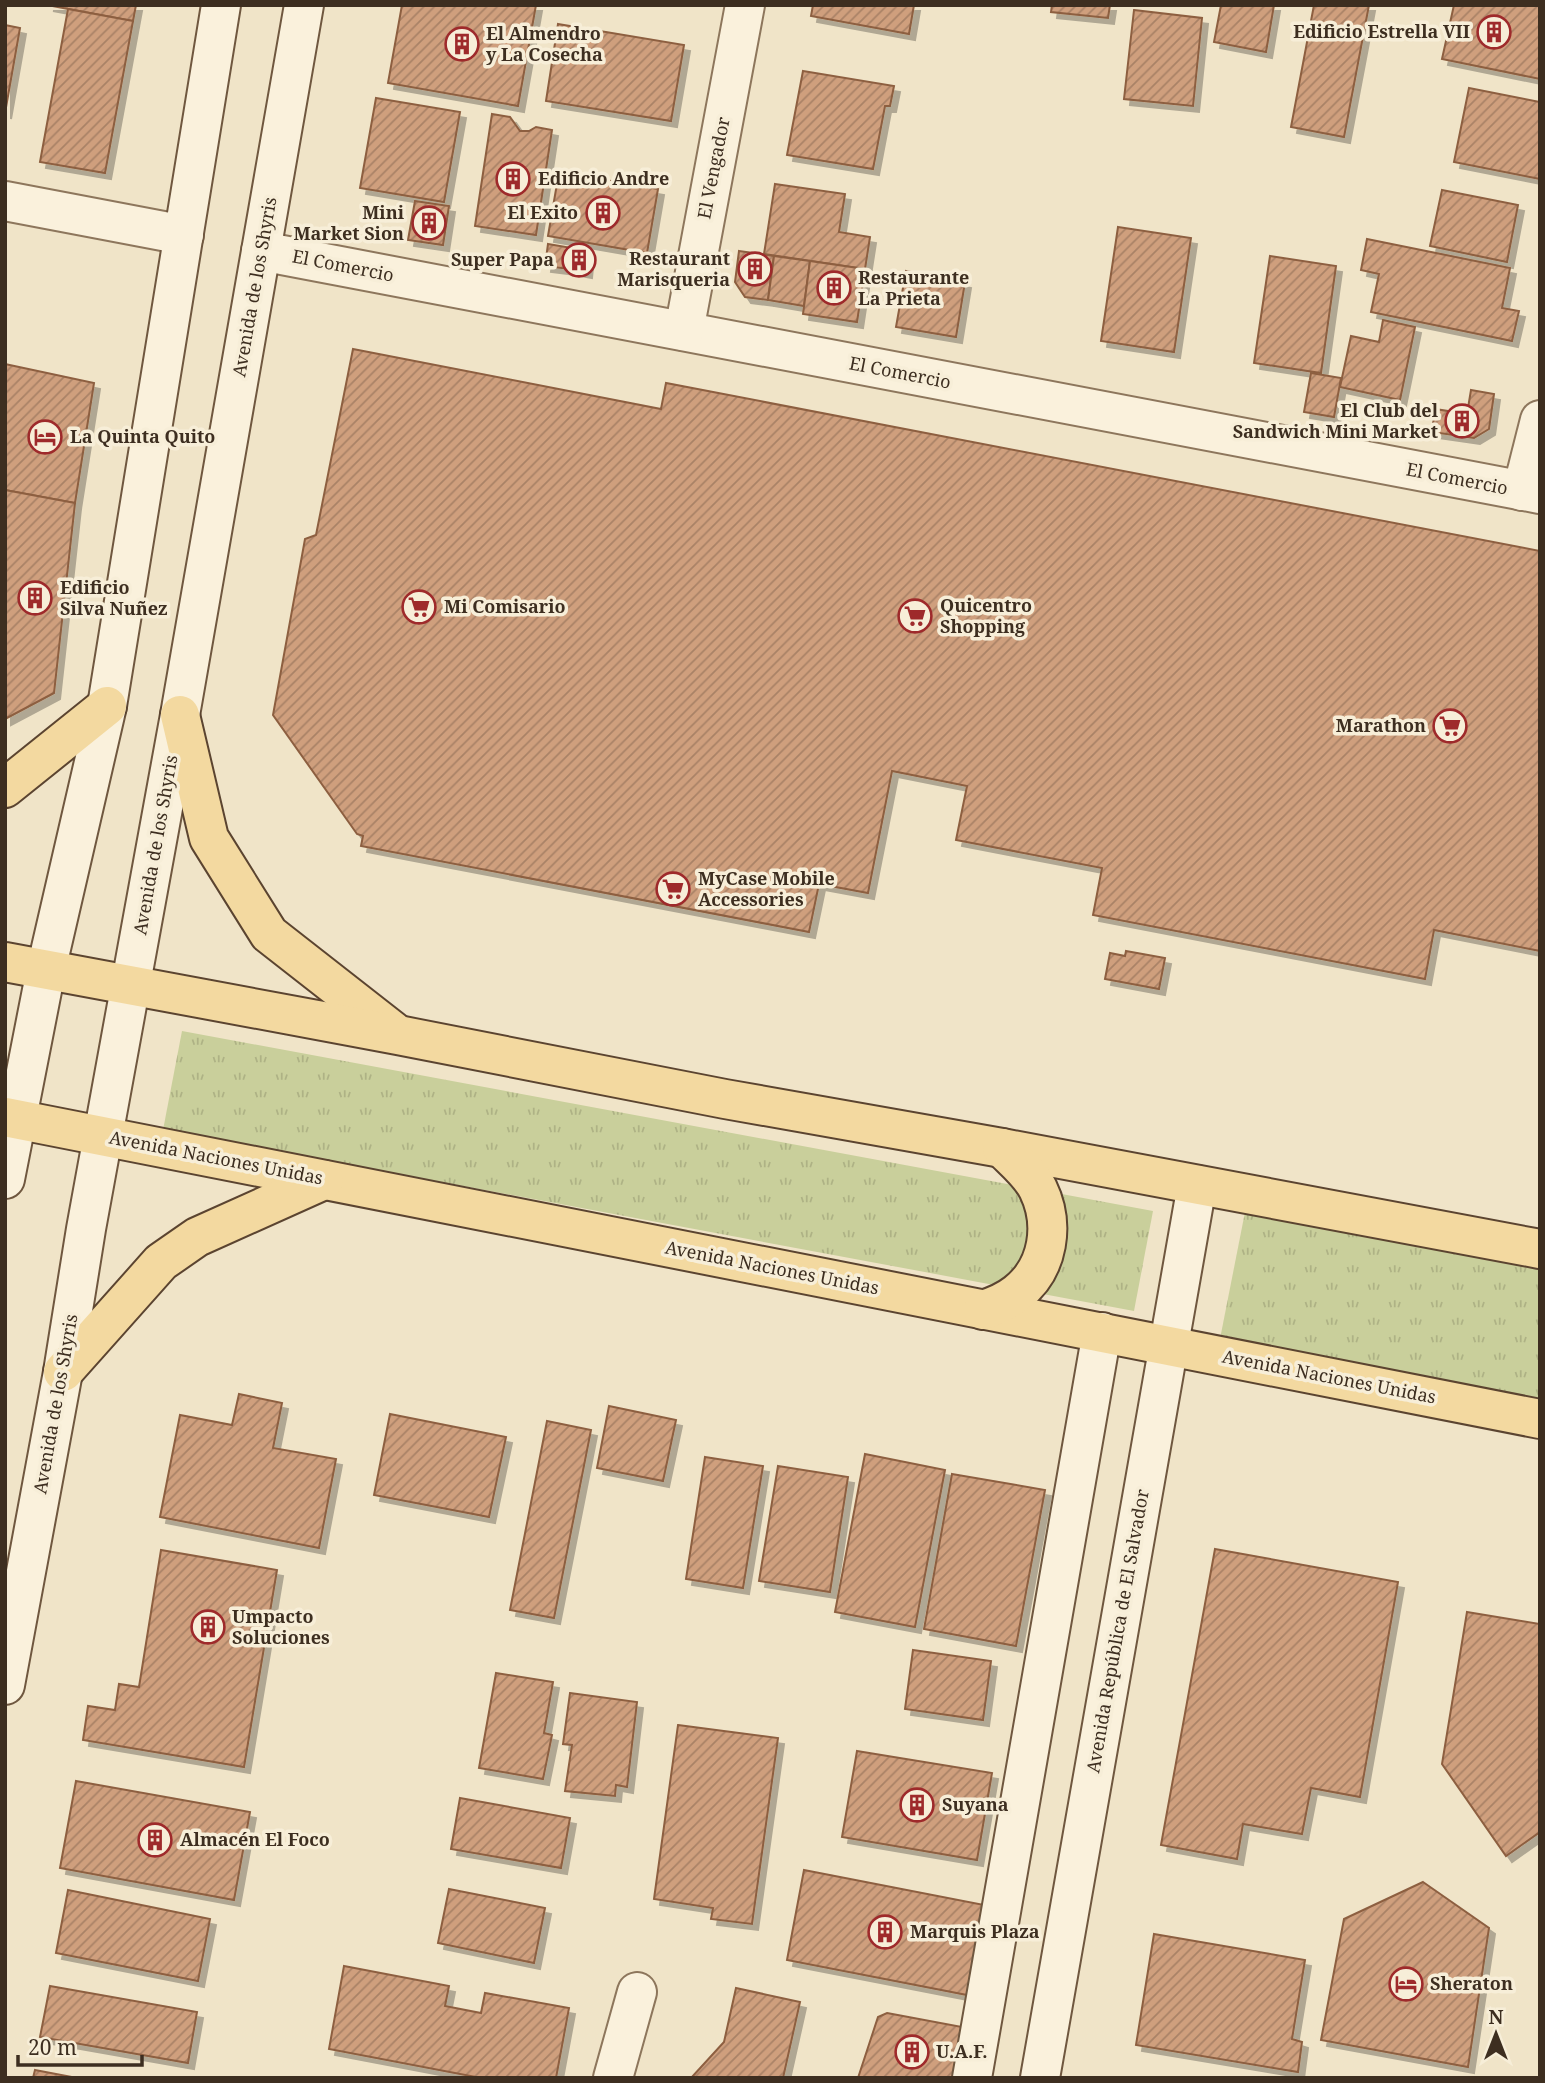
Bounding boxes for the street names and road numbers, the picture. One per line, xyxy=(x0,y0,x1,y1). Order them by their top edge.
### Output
street label: El Vengador xyxy=(691,114,735,221)
street label: Avenida de los Shyris xyxy=(226,195,282,379)
street label: El Comercio xyxy=(290,243,396,287)
street label: El Comercio xyxy=(847,350,953,394)
street label: El Comercio xyxy=(1404,456,1510,500)
street label: Avenida de los Shyris xyxy=(127,753,183,937)
street label: Avenida Naciones Unidas xyxy=(107,1124,325,1190)
street label: Avenida Naciones Unidas xyxy=(663,1234,881,1300)
street label: Avenida de los Shyris xyxy=(27,1312,83,1496)
street label: Avenida Naciones Unidas xyxy=(1220,1343,1438,1409)
street label: Avenida República de El Salvador xyxy=(1080,1487,1154,1775)

